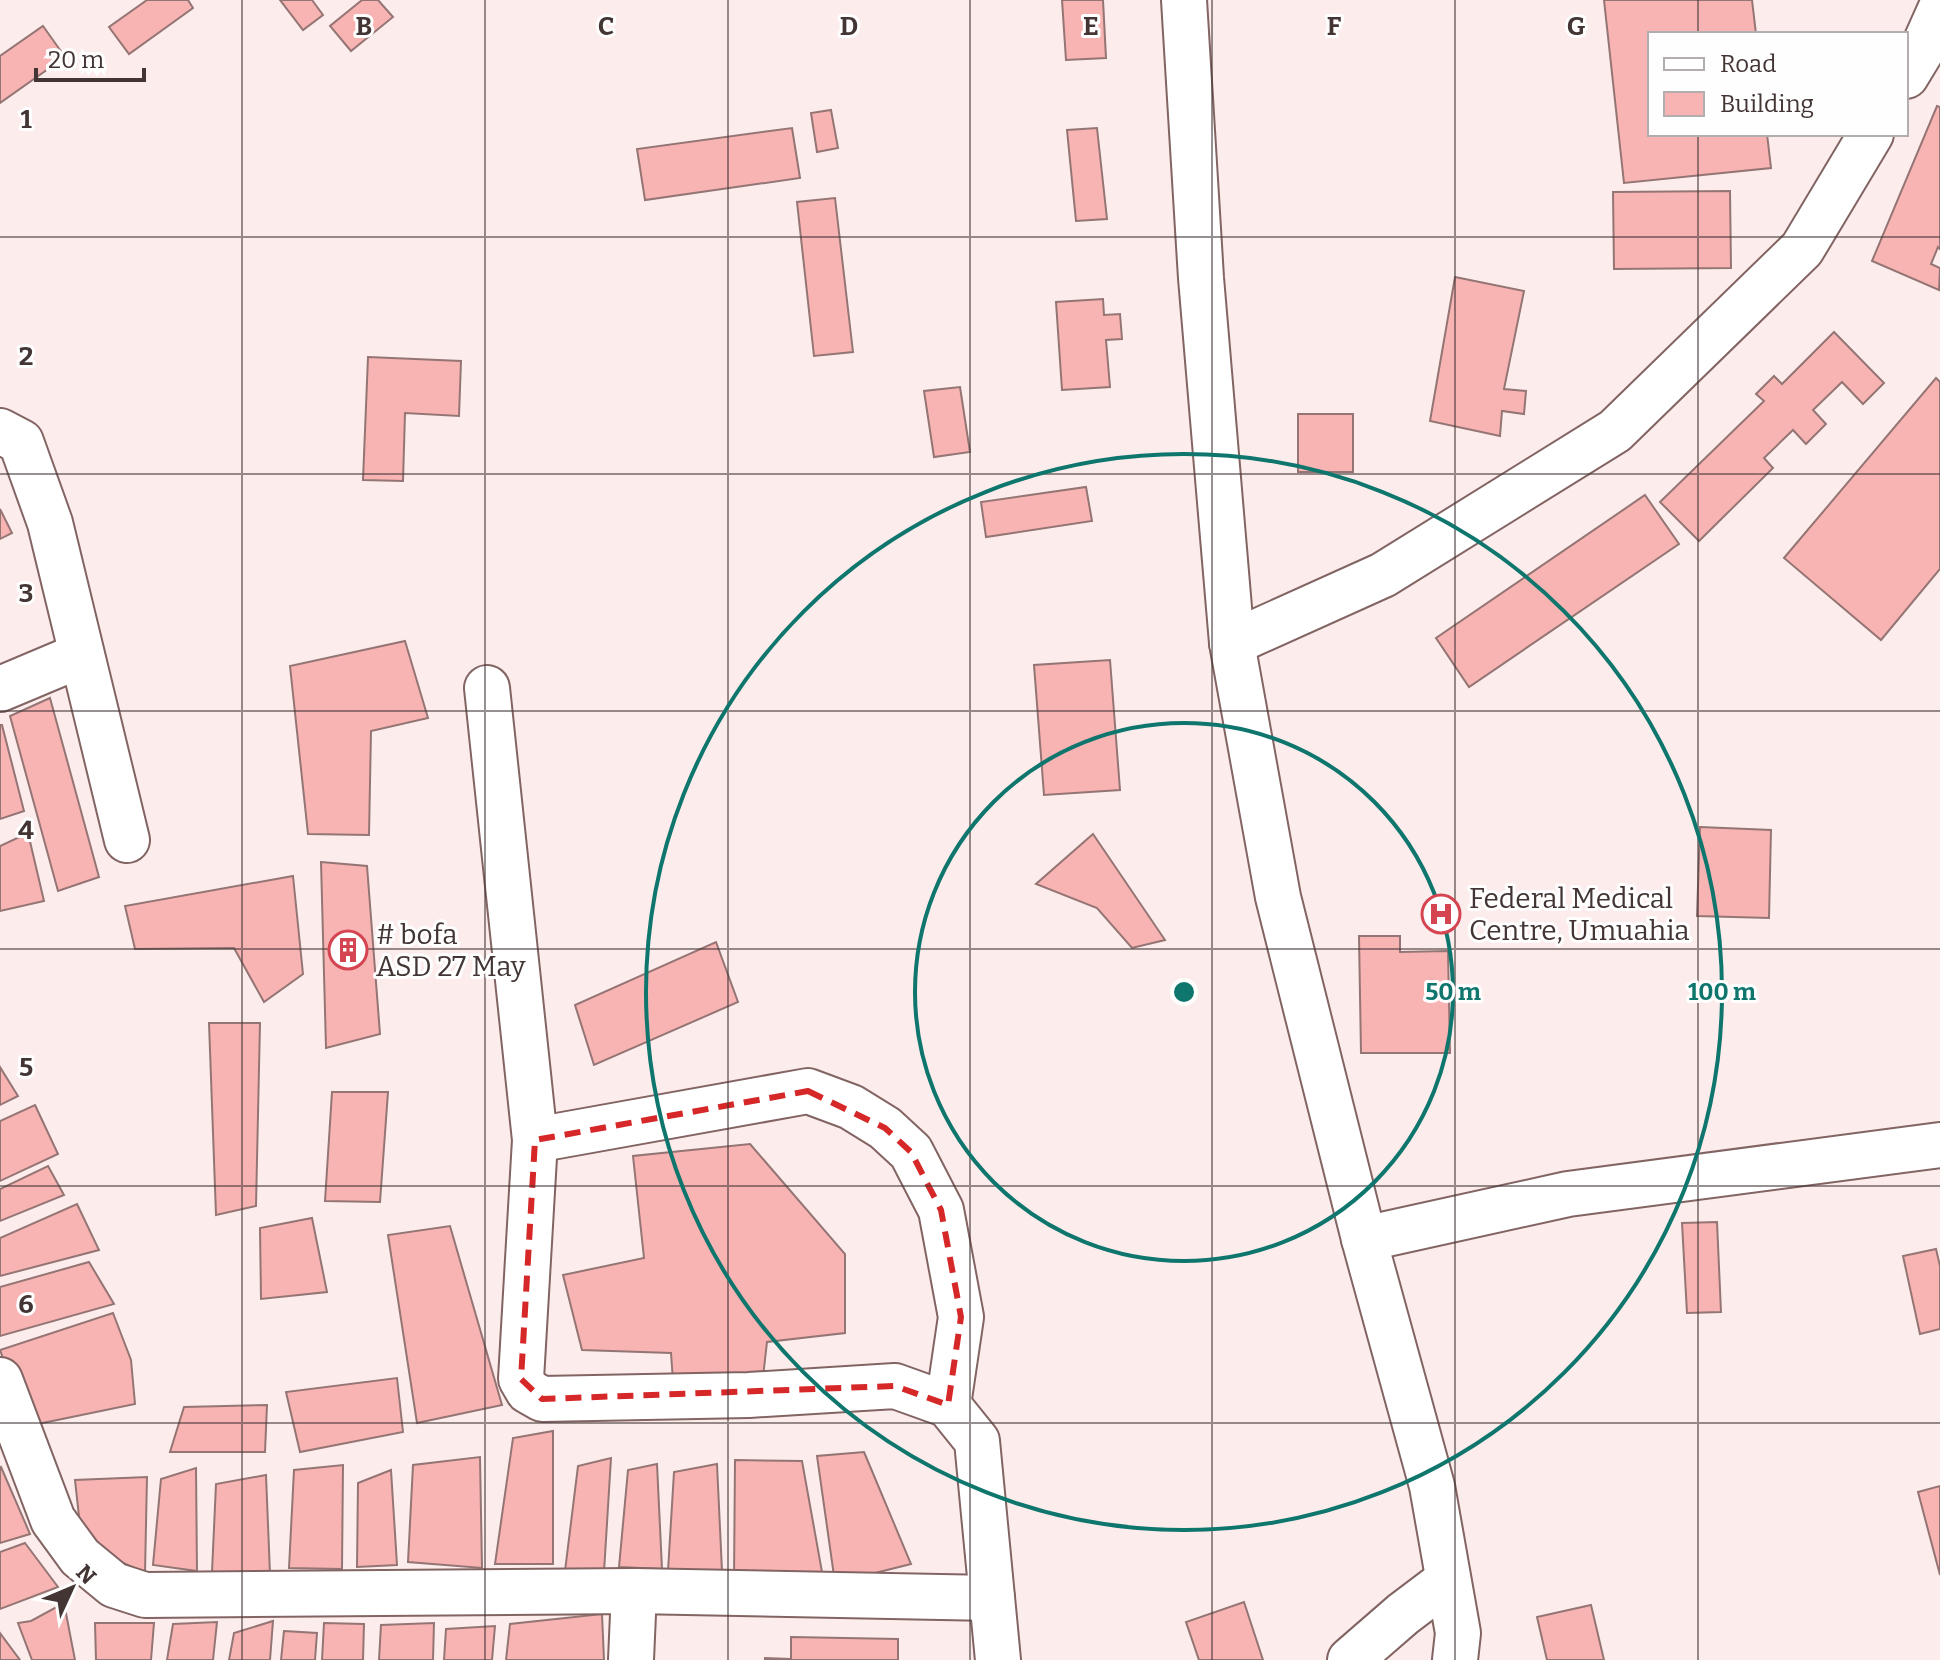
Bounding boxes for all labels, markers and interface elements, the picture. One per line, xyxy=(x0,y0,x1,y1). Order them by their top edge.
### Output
text: B xyxy=(356,11,372,42)
text: C xyxy=(598,11,614,42)
text: D xyxy=(840,11,858,42)
text: E xyxy=(1083,11,1099,42)
text: F xyxy=(1327,11,1342,42)
text: G xyxy=(1567,11,1586,42)
scale bar xyxy=(36,32,144,82)
legend xyxy=(1648,32,1908,136)
text: 20 m xyxy=(48,46,104,74)
text: Road xyxy=(1720,50,1776,78)
text: Building xyxy=(1720,90,1814,118)
text: 1 xyxy=(20,104,32,135)
text: 2 xyxy=(19,341,33,372)
text: 3 xyxy=(19,578,33,609)
text: 4 xyxy=(18,815,34,846)
place label: Federal Medical Centre, Umuahia xyxy=(1469,882,1689,947)
hospital icon: Federal Medical Centre, Umuahia xyxy=(1420,893,1462,935)
place label: # bofa ASD 27 May xyxy=(376,918,526,983)
building icon: # bofa ASD 27 May xyxy=(327,929,369,971)
centre of rings xyxy=(1170,978,1198,1006)
text: 50 m xyxy=(1425,978,1481,1006)
text: 100 m xyxy=(1688,978,1756,1006)
text: 5 xyxy=(19,1052,33,1083)
text: 6 xyxy=(18,1289,34,1320)
north arrow xyxy=(32,1548,112,1628)
text: N xyxy=(70,1559,102,1590)

